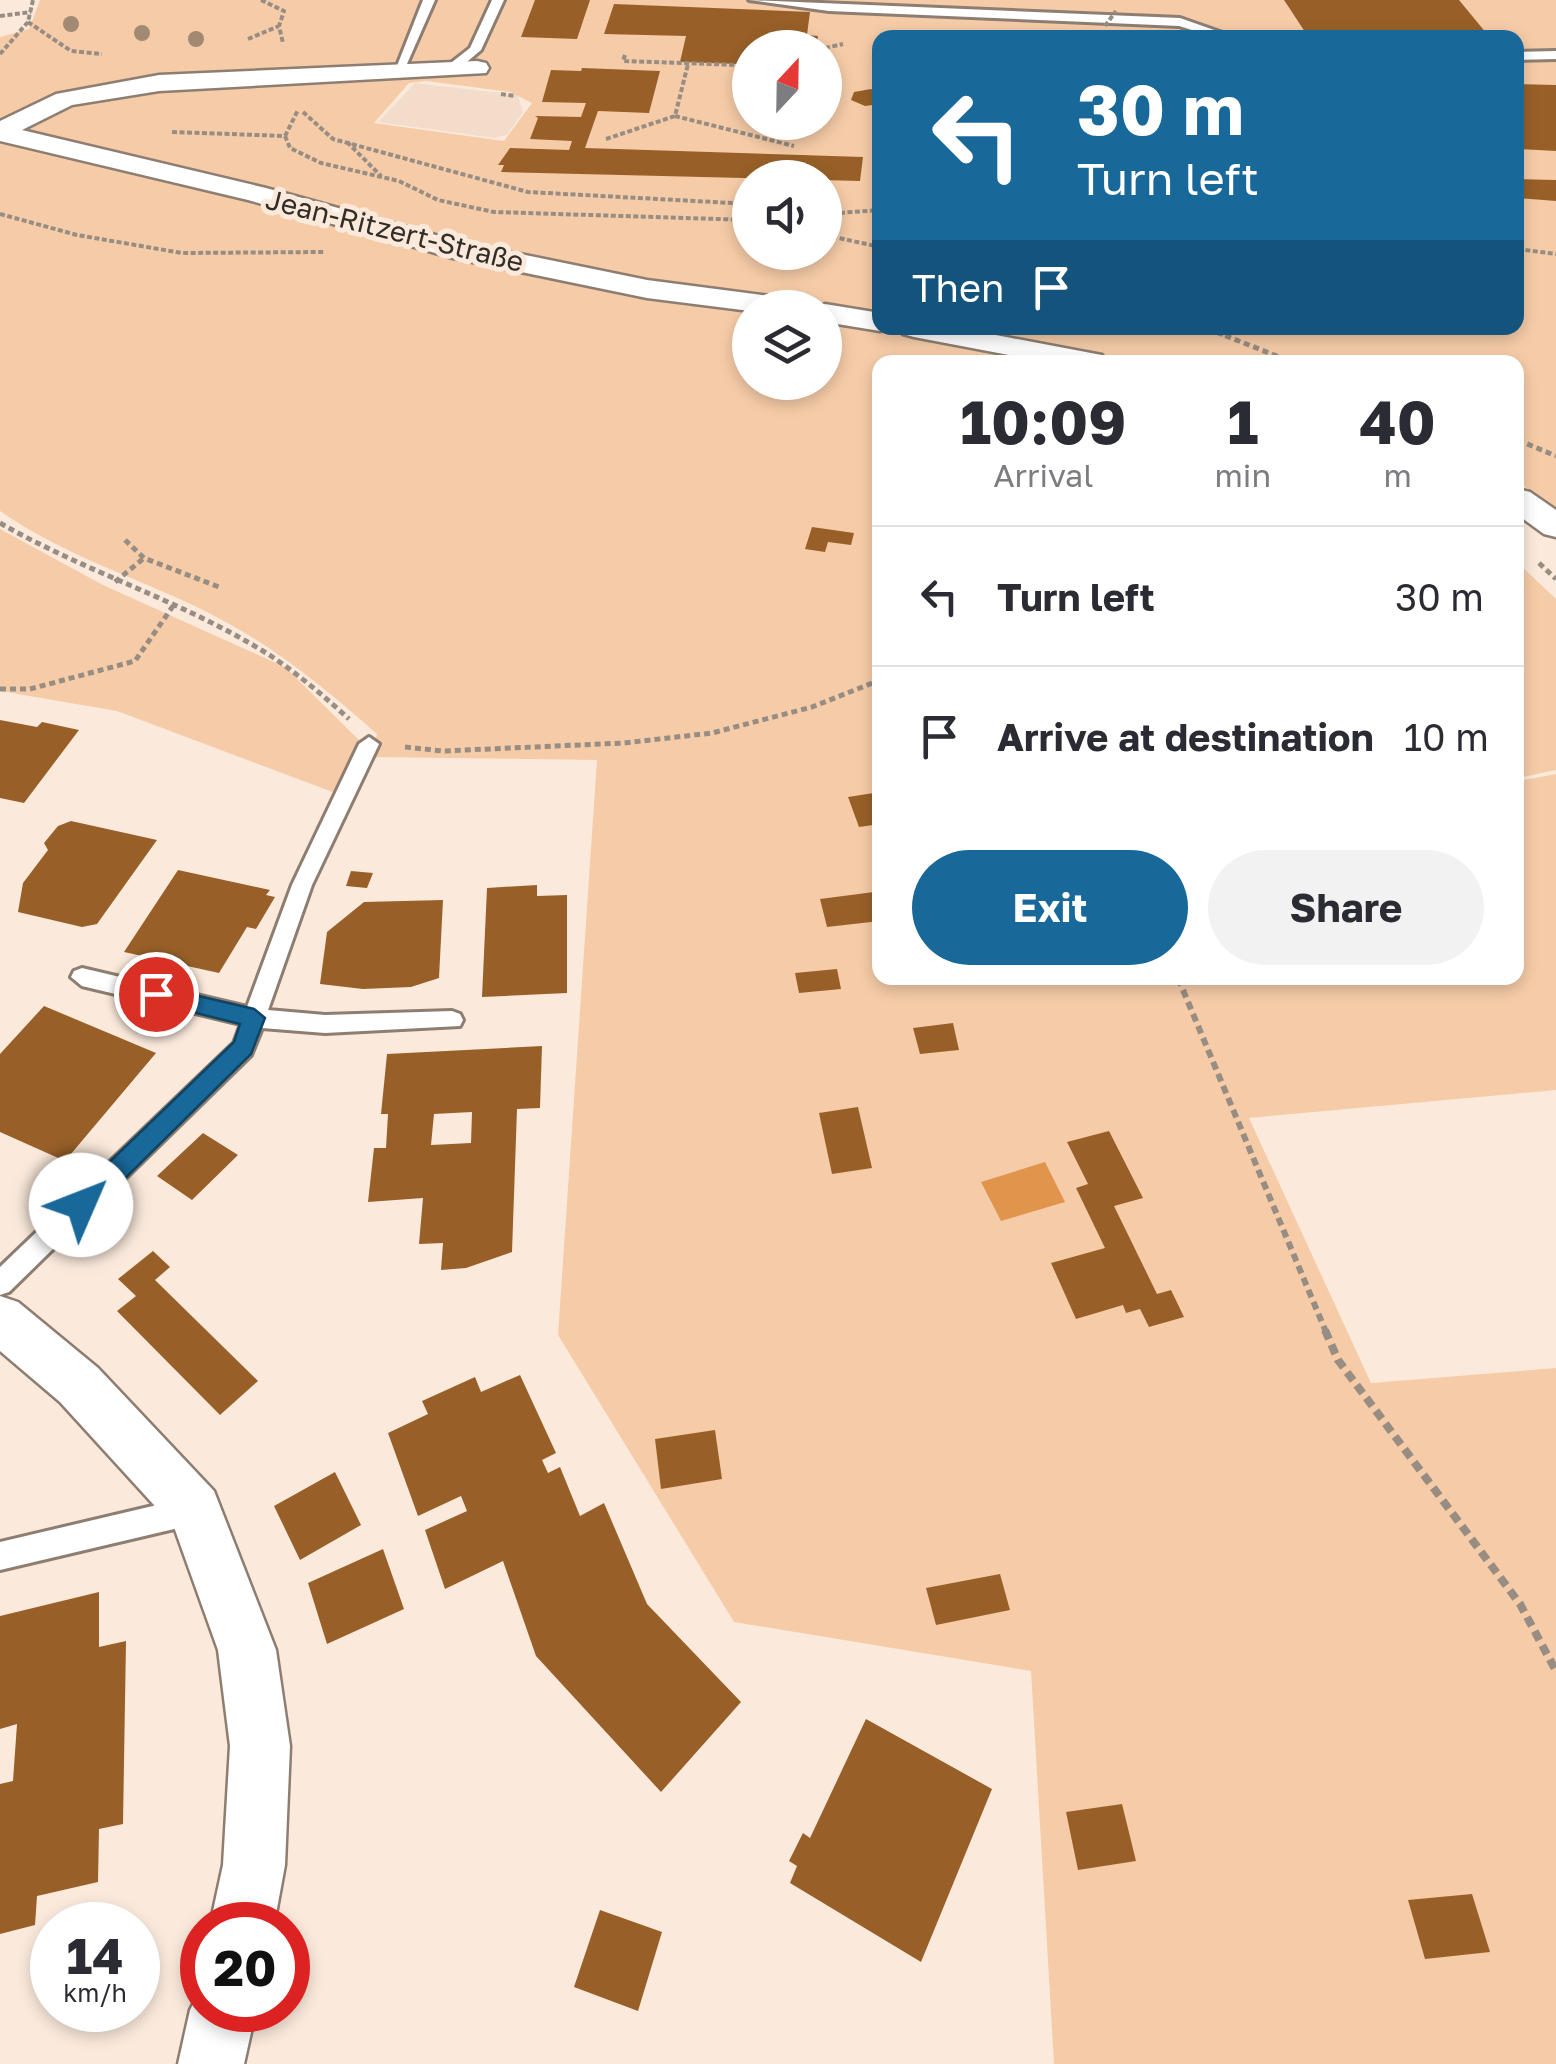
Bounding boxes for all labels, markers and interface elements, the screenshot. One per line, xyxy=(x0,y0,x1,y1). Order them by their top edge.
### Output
north arrow xyxy=(732,30,842,140)
map controls xyxy=(732,30,842,400)
text: 30 m xyxy=(1077,66,1244,150)
icon: left xyxy=(912,70,1042,200)
text: Turn left xyxy=(1077,151,1259,205)
button: sound xyxy=(732,160,842,270)
street label: Jean-Ritzert-Straße xyxy=(263,182,527,278)
icon: arrive xyxy=(1024,260,1079,315)
text: Then xyxy=(912,265,1004,310)
button: layers xyxy=(732,290,842,400)
text: 10:09 xyxy=(960,385,1126,457)
text: 1 xyxy=(1227,385,1258,457)
text: 40 xyxy=(1359,385,1436,457)
text: Arrival xyxy=(993,456,1093,494)
text: min xyxy=(1215,456,1271,494)
text: m xyxy=(1383,456,1412,494)
icon: left xyxy=(912,569,967,624)
text: Turn left xyxy=(997,574,1155,619)
text: 30 m xyxy=(1395,574,1484,619)
icon: arrive xyxy=(912,709,967,764)
text: Arrive at destination xyxy=(997,714,1374,759)
text: 10 m xyxy=(1404,714,1489,759)
button: Exit xyxy=(912,850,1188,965)
button: Share xyxy=(1208,850,1484,965)
pin xyxy=(114,952,199,1037)
icon: arrive xyxy=(129,967,184,1022)
position arrow xyxy=(29,1153,133,1257)
speed limit sign: 20 xyxy=(180,1902,310,2032)
text: 14 xyxy=(66,1925,123,1985)
text: km/h xyxy=(63,1977,127,2008)

